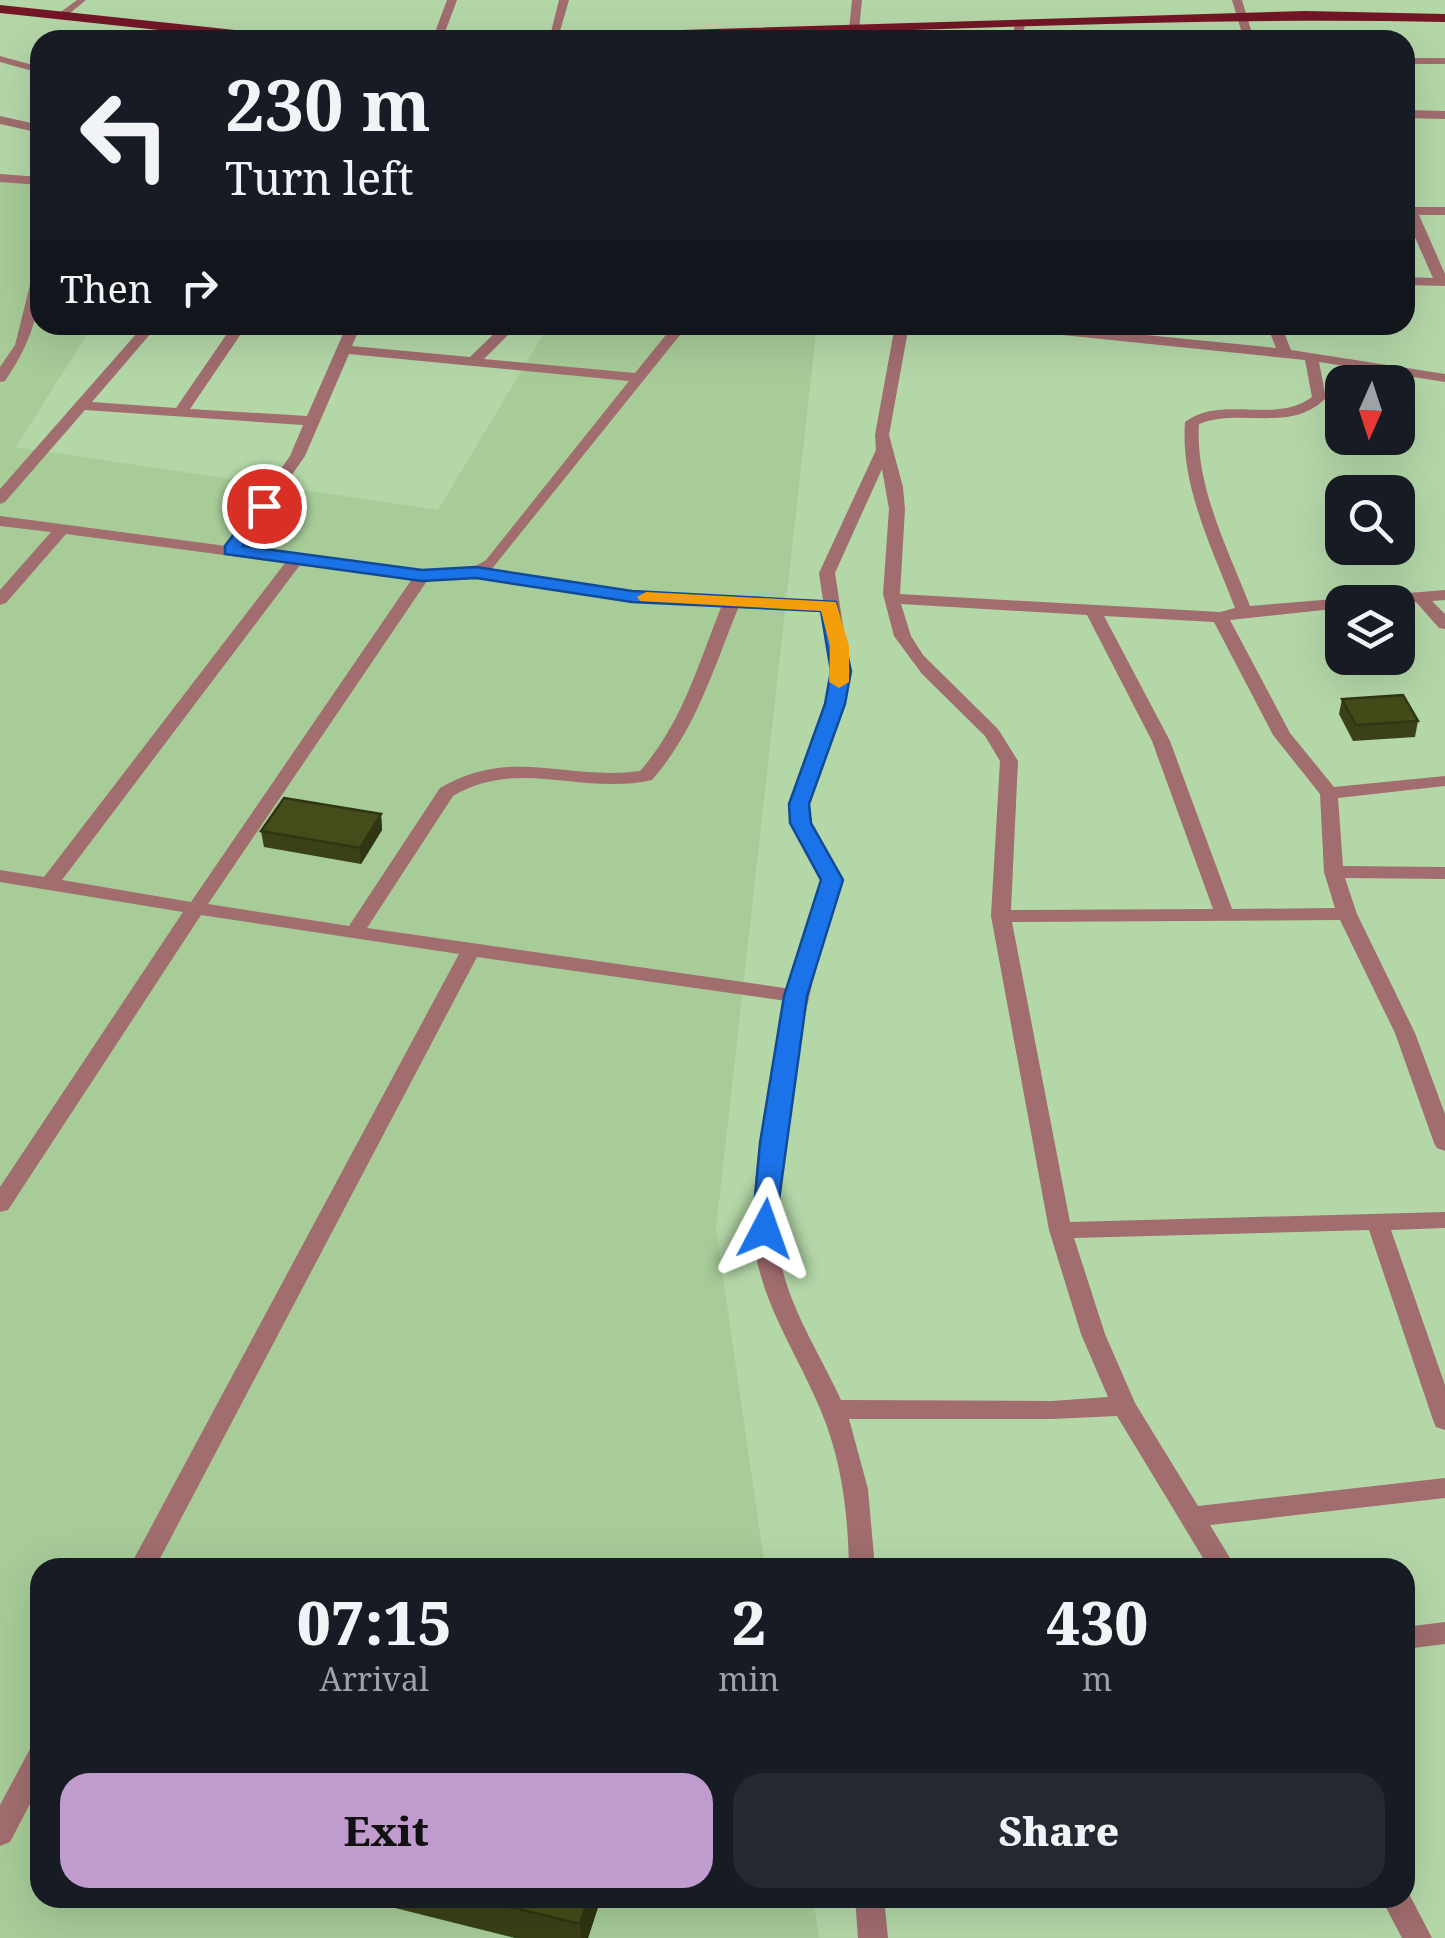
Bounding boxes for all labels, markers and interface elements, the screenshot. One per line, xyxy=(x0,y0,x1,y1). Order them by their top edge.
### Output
text: 230 m xyxy=(225,56,431,152)
icon: left xyxy=(60,70,190,200)
text: Turn left xyxy=(225,147,414,208)
icon: right xyxy=(172,260,227,315)
text: Then xyxy=(60,262,152,314)
north arrow xyxy=(1325,365,1415,455)
map controls xyxy=(1325,365,1415,675)
pin xyxy=(222,464,307,549)
button: search xyxy=(1325,475,1415,565)
icon: arrive xyxy=(237,479,292,534)
button: layers xyxy=(1325,585,1415,675)
position arrow xyxy=(713,1177,817,1281)
text: 07:15 xyxy=(297,1581,452,1663)
text: 2 xyxy=(732,1581,766,1663)
text: 430 xyxy=(1046,1581,1148,1663)
text: Arrival xyxy=(319,1657,429,1700)
text: min xyxy=(718,1657,779,1700)
text: m xyxy=(1082,1657,1112,1700)
button: Exit xyxy=(60,1773,713,1888)
button: Share xyxy=(733,1773,1385,1888)

